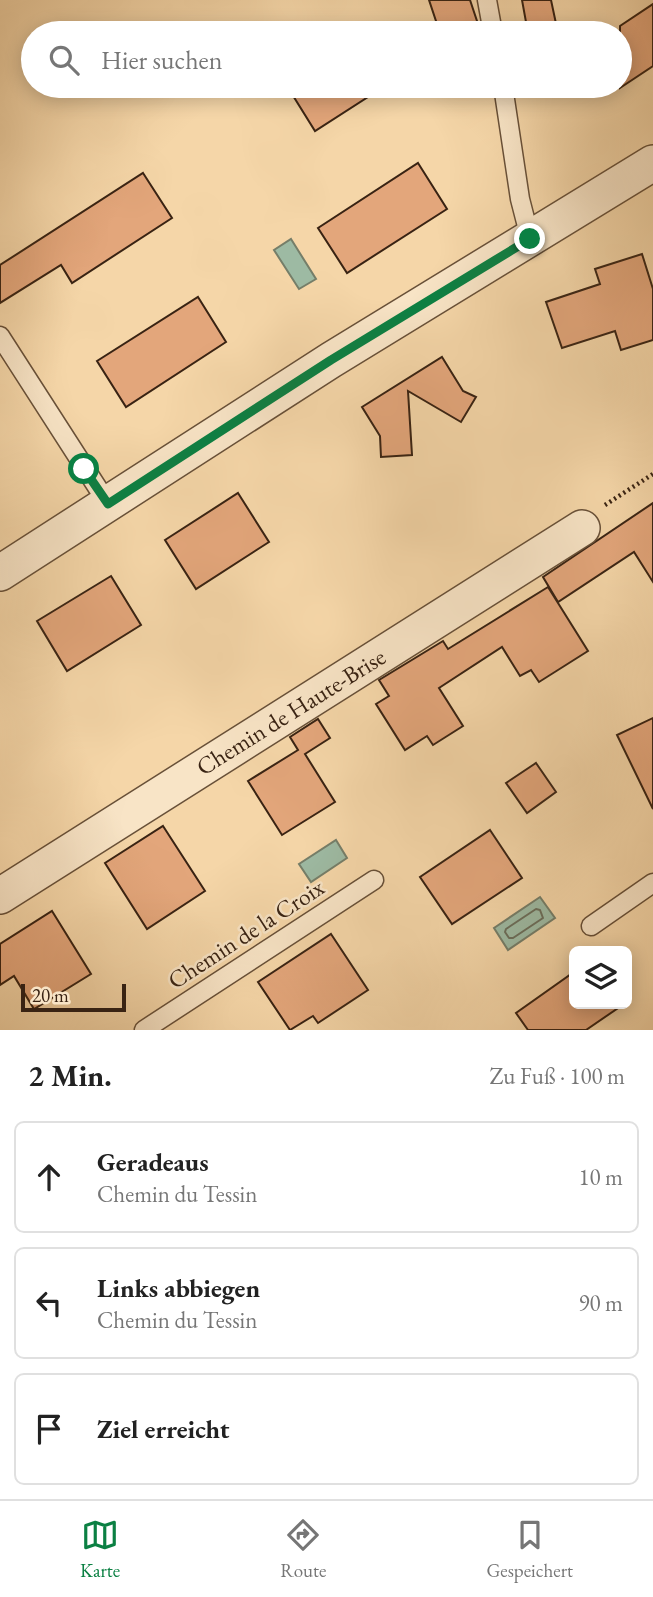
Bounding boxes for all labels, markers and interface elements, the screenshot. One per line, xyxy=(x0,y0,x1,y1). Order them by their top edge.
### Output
search box xyxy=(21,21,632,98)
icon: search xyxy=(45,41,83,79)
text: Hier suchen xyxy=(101,43,222,77)
route end xyxy=(514,223,545,254)
route start xyxy=(68,453,99,484)
street label: Chemin de Haute-Brise xyxy=(190,641,391,782)
street label: Chemin de la Croix xyxy=(162,871,330,996)
map controls xyxy=(569,946,632,1009)
button: layers xyxy=(569,946,632,1009)
scale bar xyxy=(21,981,126,1013)
text: 20 m xyxy=(32,983,69,1008)
text: 2 Min. xyxy=(28,1056,112,1095)
text: Zu Fuß · 100 m xyxy=(490,1061,625,1091)
text: Geradeaus xyxy=(97,1145,209,1179)
icon: ahead xyxy=(30,1158,68,1196)
text: 10 m xyxy=(578,1162,623,1192)
text: Chemin du Tessin xyxy=(97,1179,257,1209)
text: Links abbiegen xyxy=(97,1271,260,1305)
icon: left xyxy=(30,1284,68,1322)
text: 90 m xyxy=(578,1288,623,1318)
text: Chemin du Tessin xyxy=(97,1305,257,1335)
icon: arrive xyxy=(30,1410,68,1448)
text: Ziel erreicht xyxy=(97,1412,229,1446)
tab: Karte xyxy=(80,1516,120,1583)
tab: Route xyxy=(280,1516,327,1583)
tab: Gespeichert xyxy=(486,1516,573,1583)

